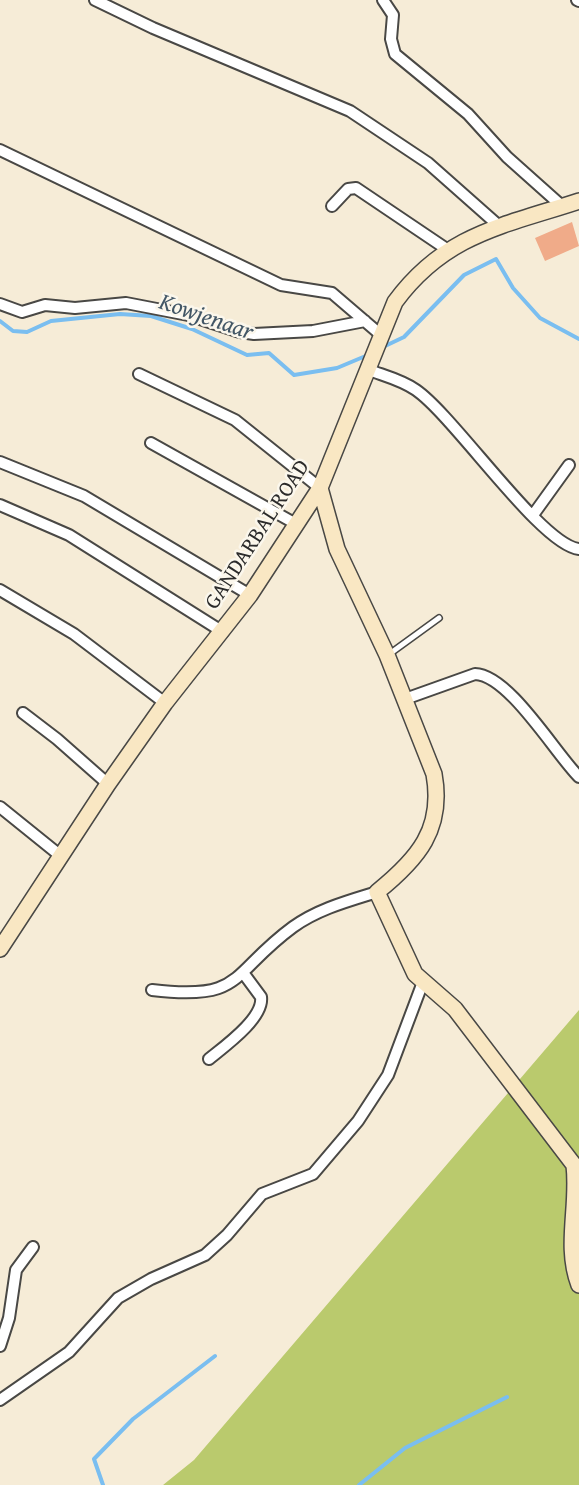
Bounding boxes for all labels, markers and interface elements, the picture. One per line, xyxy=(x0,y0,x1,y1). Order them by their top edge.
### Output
water label: Kowjenaar xyxy=(155,288,257,348)
street label: GANDARBAL ROAD xyxy=(200,455,316,615)

